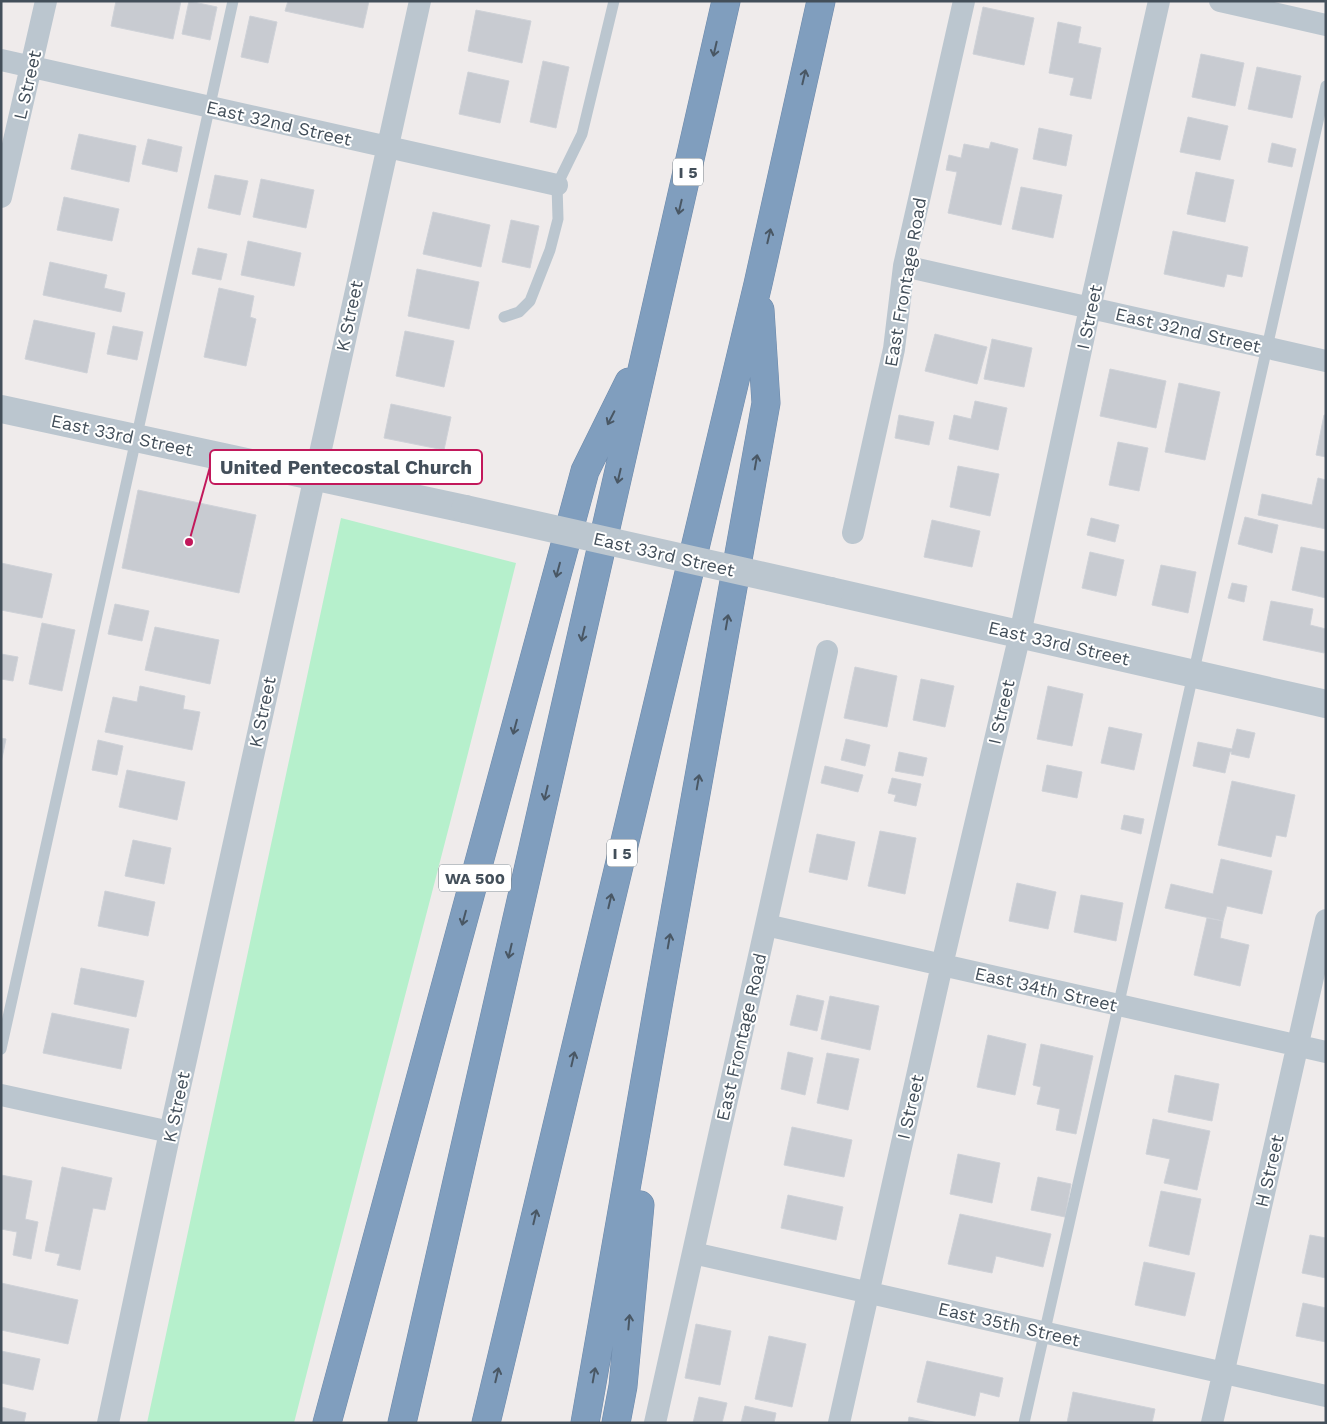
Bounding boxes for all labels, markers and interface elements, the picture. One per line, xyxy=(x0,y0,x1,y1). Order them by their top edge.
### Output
one-way arrow xyxy=(710,40,720,56)
street label: L Street xyxy=(9,48,45,122)
one-way arrow xyxy=(800,70,809,86)
street label: East 32nd Street xyxy=(204,96,354,150)
road number: I 5 xyxy=(673,158,703,186)
street label: East Frontage Road xyxy=(880,196,930,368)
one-way arrow xyxy=(675,199,684,215)
one-way arrow xyxy=(765,229,774,245)
street label: K Street xyxy=(331,278,367,353)
street label: I Street xyxy=(1072,282,1106,351)
street label: East 32nd Street xyxy=(1113,303,1263,357)
street label: East 33rd Street xyxy=(49,410,195,460)
one-way arrow xyxy=(606,410,615,425)
callout: United Pentecostal Church xyxy=(210,450,482,484)
one-way arrow xyxy=(751,454,761,470)
text: United Pentecostal Church xyxy=(220,456,472,479)
one-way arrow xyxy=(614,467,623,483)
street label: East 33rd Street xyxy=(591,528,737,581)
one-way arrow xyxy=(553,562,562,578)
one-way arrow xyxy=(722,614,732,630)
street label: East 33rd Street xyxy=(986,617,1132,670)
one-way arrow xyxy=(577,626,587,642)
street label: K Street xyxy=(244,674,280,749)
street label: I Street xyxy=(983,677,1019,746)
one-way arrow xyxy=(510,719,520,735)
one-way arrow xyxy=(694,774,704,790)
one-way arrow xyxy=(541,784,550,800)
road number: I 5 xyxy=(607,840,637,866)
road number: WA 500 xyxy=(439,864,511,891)
one-way arrow xyxy=(606,894,615,910)
one-way arrow xyxy=(459,909,468,925)
one-way arrow xyxy=(665,934,675,950)
one-way arrow xyxy=(505,943,514,959)
street label: East Frontage Road xyxy=(711,951,771,1123)
street label: East 34th Street xyxy=(973,962,1120,1016)
one-way arrow xyxy=(569,1052,578,1068)
street label: K Street xyxy=(158,1069,194,1144)
street label: I Street xyxy=(892,1072,928,1141)
street label: H Street xyxy=(1250,1132,1288,1209)
one-way arrow xyxy=(531,1210,540,1226)
street label: East 35th Street xyxy=(936,1297,1082,1351)
one-way arrow xyxy=(624,1315,634,1331)
one-way arrow xyxy=(589,1367,599,1383)
one-way arrow xyxy=(493,1368,502,1384)

